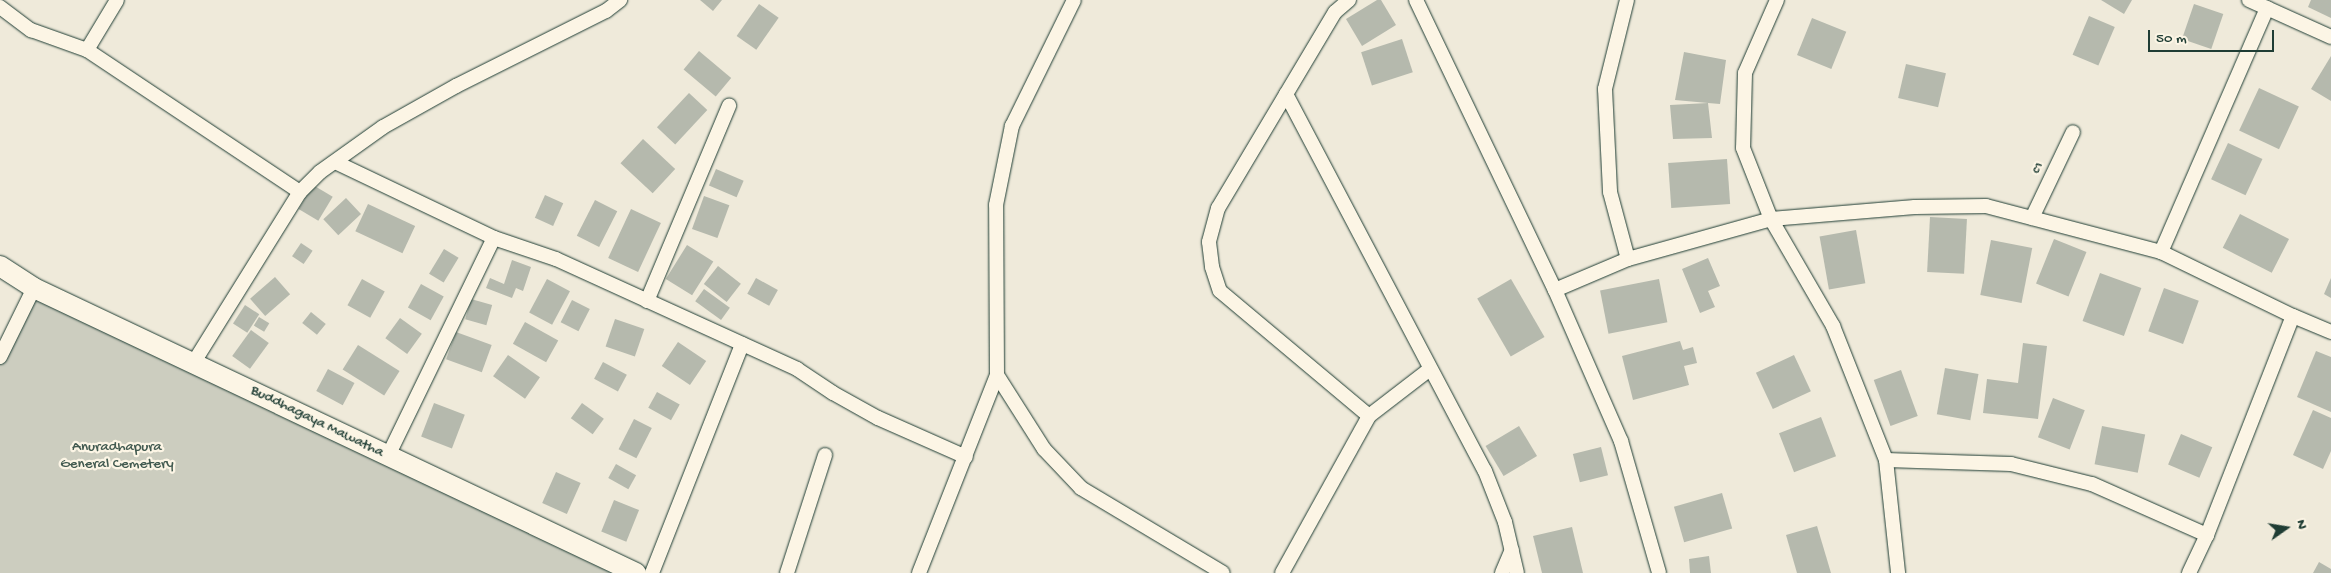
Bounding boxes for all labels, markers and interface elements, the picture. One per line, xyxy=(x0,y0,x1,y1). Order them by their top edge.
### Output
scale bar xyxy=(2151,20,2277,52)
text: 50 m xyxy=(2156,30,2187,48)
street label: c1 xyxy=(2027,159,2049,177)
street label: Buddhagaya Mawatha xyxy=(247,382,387,462)
park label: Anuradhapura General Cemetery xyxy=(60,438,174,473)
north arrow xyxy=(2261,503,2311,553)
text: N xyxy=(2292,518,2310,531)

